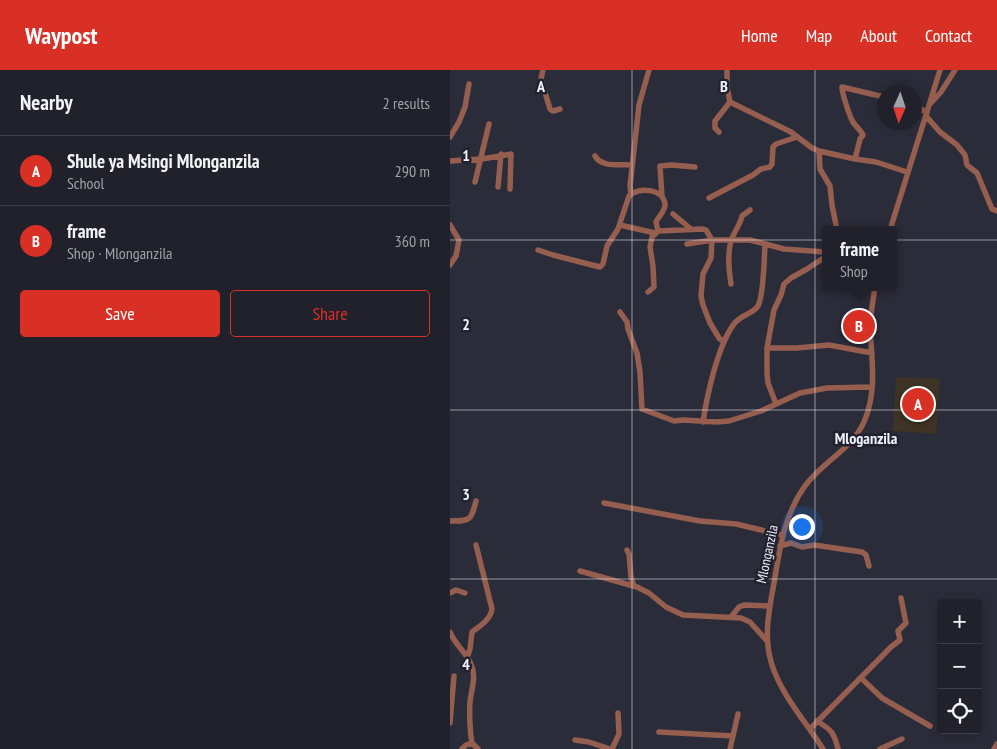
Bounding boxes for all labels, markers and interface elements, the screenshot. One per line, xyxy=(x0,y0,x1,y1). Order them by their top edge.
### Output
text: Waypost xyxy=(25,20,98,51)
text: Home xyxy=(741,24,778,47)
text: Map xyxy=(806,24,832,47)
text: About xyxy=(860,24,897,47)
text: Contact xyxy=(925,24,972,47)
text: A xyxy=(536,76,546,96)
text: B xyxy=(720,76,728,96)
north arrow xyxy=(877,85,922,130)
text: Nearby xyxy=(20,89,73,116)
text: 2 results xyxy=(383,93,430,113)
text: 1 xyxy=(462,145,470,165)
text: Shule ya Msingi Mlonganzila xyxy=(67,149,260,173)
text: A xyxy=(32,161,40,181)
text: 290 m xyxy=(395,161,430,181)
text: School xyxy=(67,173,104,193)
text: frame xyxy=(67,219,106,243)
popup xyxy=(822,226,897,291)
text: B xyxy=(32,231,40,251)
text: 360 m xyxy=(395,231,430,251)
text: frame xyxy=(840,237,879,261)
text: Shop · Mlonganzila xyxy=(67,243,173,263)
text: Shop xyxy=(840,261,868,281)
button: Save xyxy=(20,290,220,337)
button: Share xyxy=(230,290,430,337)
pin: B xyxy=(843,307,875,345)
text: 2 xyxy=(462,314,470,334)
pin: A xyxy=(902,385,934,423)
district label: Mloganzila xyxy=(835,428,898,448)
text: 3 xyxy=(462,484,470,504)
your location xyxy=(789,514,815,540)
street label: Mlonganzila xyxy=(752,523,782,585)
map controls xyxy=(937,599,982,734)
button: + xyxy=(937,599,982,644)
button: − xyxy=(937,644,982,689)
text: 4 xyxy=(462,654,470,674)
button: locate xyxy=(937,689,982,734)

